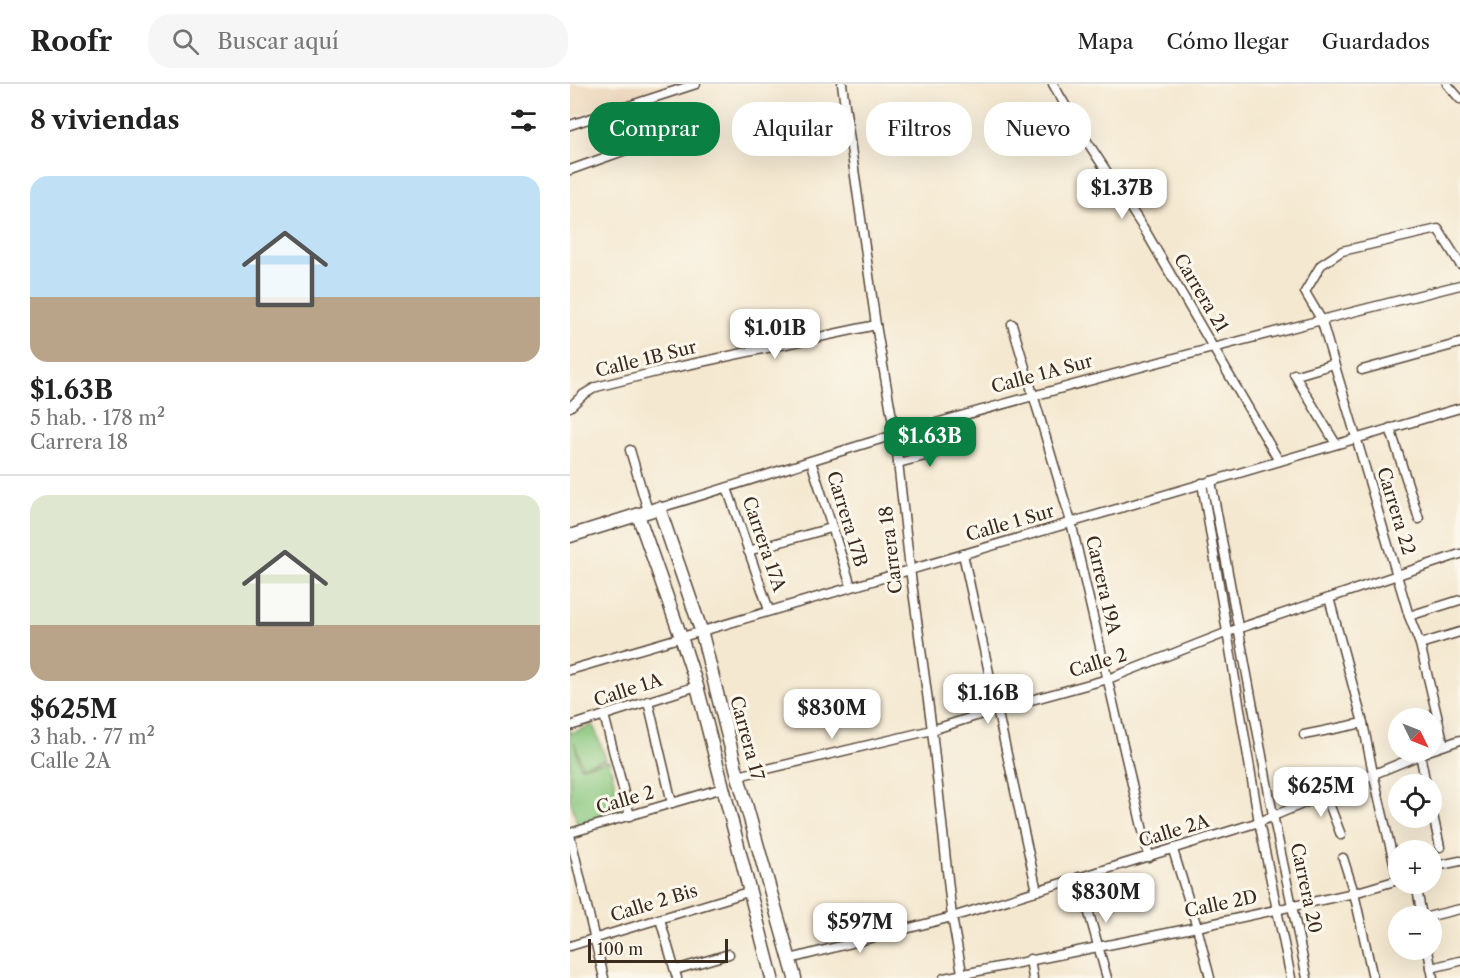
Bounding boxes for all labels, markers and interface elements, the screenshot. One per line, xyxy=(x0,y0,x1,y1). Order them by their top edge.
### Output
search box xyxy=(148,14,568,68)
text: Roofr xyxy=(30,24,112,58)
icon: search xyxy=(169,25,202,58)
text: Buscar aquí xyxy=(217,28,339,55)
text: Mapa xyxy=(1077,29,1134,54)
text: Cómo llegar xyxy=(1167,29,1289,54)
text: Guardados xyxy=(1322,29,1430,54)
chip: Comprar xyxy=(588,102,720,156)
chip: Alquilar xyxy=(732,102,854,156)
chip: Filtros xyxy=(866,102,972,156)
chip: Nuevo xyxy=(984,102,1091,156)
text: 8 viviendas xyxy=(30,104,180,136)
icon: filters xyxy=(507,104,540,137)
pin: $1.37B xyxy=(1073,169,1171,220)
text: $1.37B xyxy=(1091,176,1153,200)
icon: home xyxy=(231,215,339,323)
street label: Carrera 21 xyxy=(1169,250,1233,337)
pin: $1.01B xyxy=(726,309,824,360)
text: $1.01B xyxy=(744,316,806,340)
street label: Calle 1B Sur xyxy=(593,336,699,382)
street label: Calle 1A Sur xyxy=(989,350,1096,398)
text: $1.63B xyxy=(30,374,113,406)
text: 5 hab. · 178 m² xyxy=(30,406,165,430)
pin: $1.63B xyxy=(881,417,979,468)
text: $1.63B xyxy=(898,424,962,448)
text: Carrera 18 xyxy=(30,430,128,454)
street label: Carrera 22 xyxy=(1372,464,1420,558)
street label: Carrera 17B xyxy=(822,468,872,570)
street label: Carrera 17A xyxy=(737,494,791,595)
street label: Calle 1 Sur xyxy=(963,500,1057,546)
street label: Carrera 18 xyxy=(875,505,907,595)
street label: Carrera 19A xyxy=(1081,533,1125,637)
icon: home xyxy=(231,534,339,642)
street label: Calle 2 xyxy=(1066,644,1130,682)
street label: Calle 1A xyxy=(591,668,666,711)
pin: $1.16B xyxy=(939,674,1037,725)
text: $1.16B xyxy=(957,681,1019,705)
pin: $830M xyxy=(790,689,874,740)
text: $625M xyxy=(30,693,117,725)
street label: Carrera 17 xyxy=(725,693,769,783)
text: $830M xyxy=(798,696,866,720)
north arrow xyxy=(1388,708,1442,762)
map controls xyxy=(1388,708,1442,960)
text: 3 hab. · 77 m² xyxy=(30,725,155,749)
text: Calle 2A xyxy=(30,749,111,773)
pin: $625M xyxy=(1279,767,1363,818)
text: $625M xyxy=(1287,774,1355,798)
button: locate xyxy=(1388,774,1442,828)
street label: Calle 2 xyxy=(593,781,657,819)
street label: Calle 2A xyxy=(1136,810,1213,852)
button: + xyxy=(1388,840,1442,894)
street label: Carrera 20 xyxy=(1286,841,1326,935)
pin: $830M xyxy=(1064,873,1148,924)
street label: Calle 2 Bis xyxy=(608,879,700,927)
text: $830M xyxy=(1072,880,1140,904)
street label: Calle 2D xyxy=(1183,886,1259,922)
pin: $597M xyxy=(818,903,902,954)
button: − xyxy=(1388,906,1442,960)
text: $597M xyxy=(827,910,893,934)
scale bar xyxy=(588,936,728,964)
text: 100 m xyxy=(597,939,643,959)

